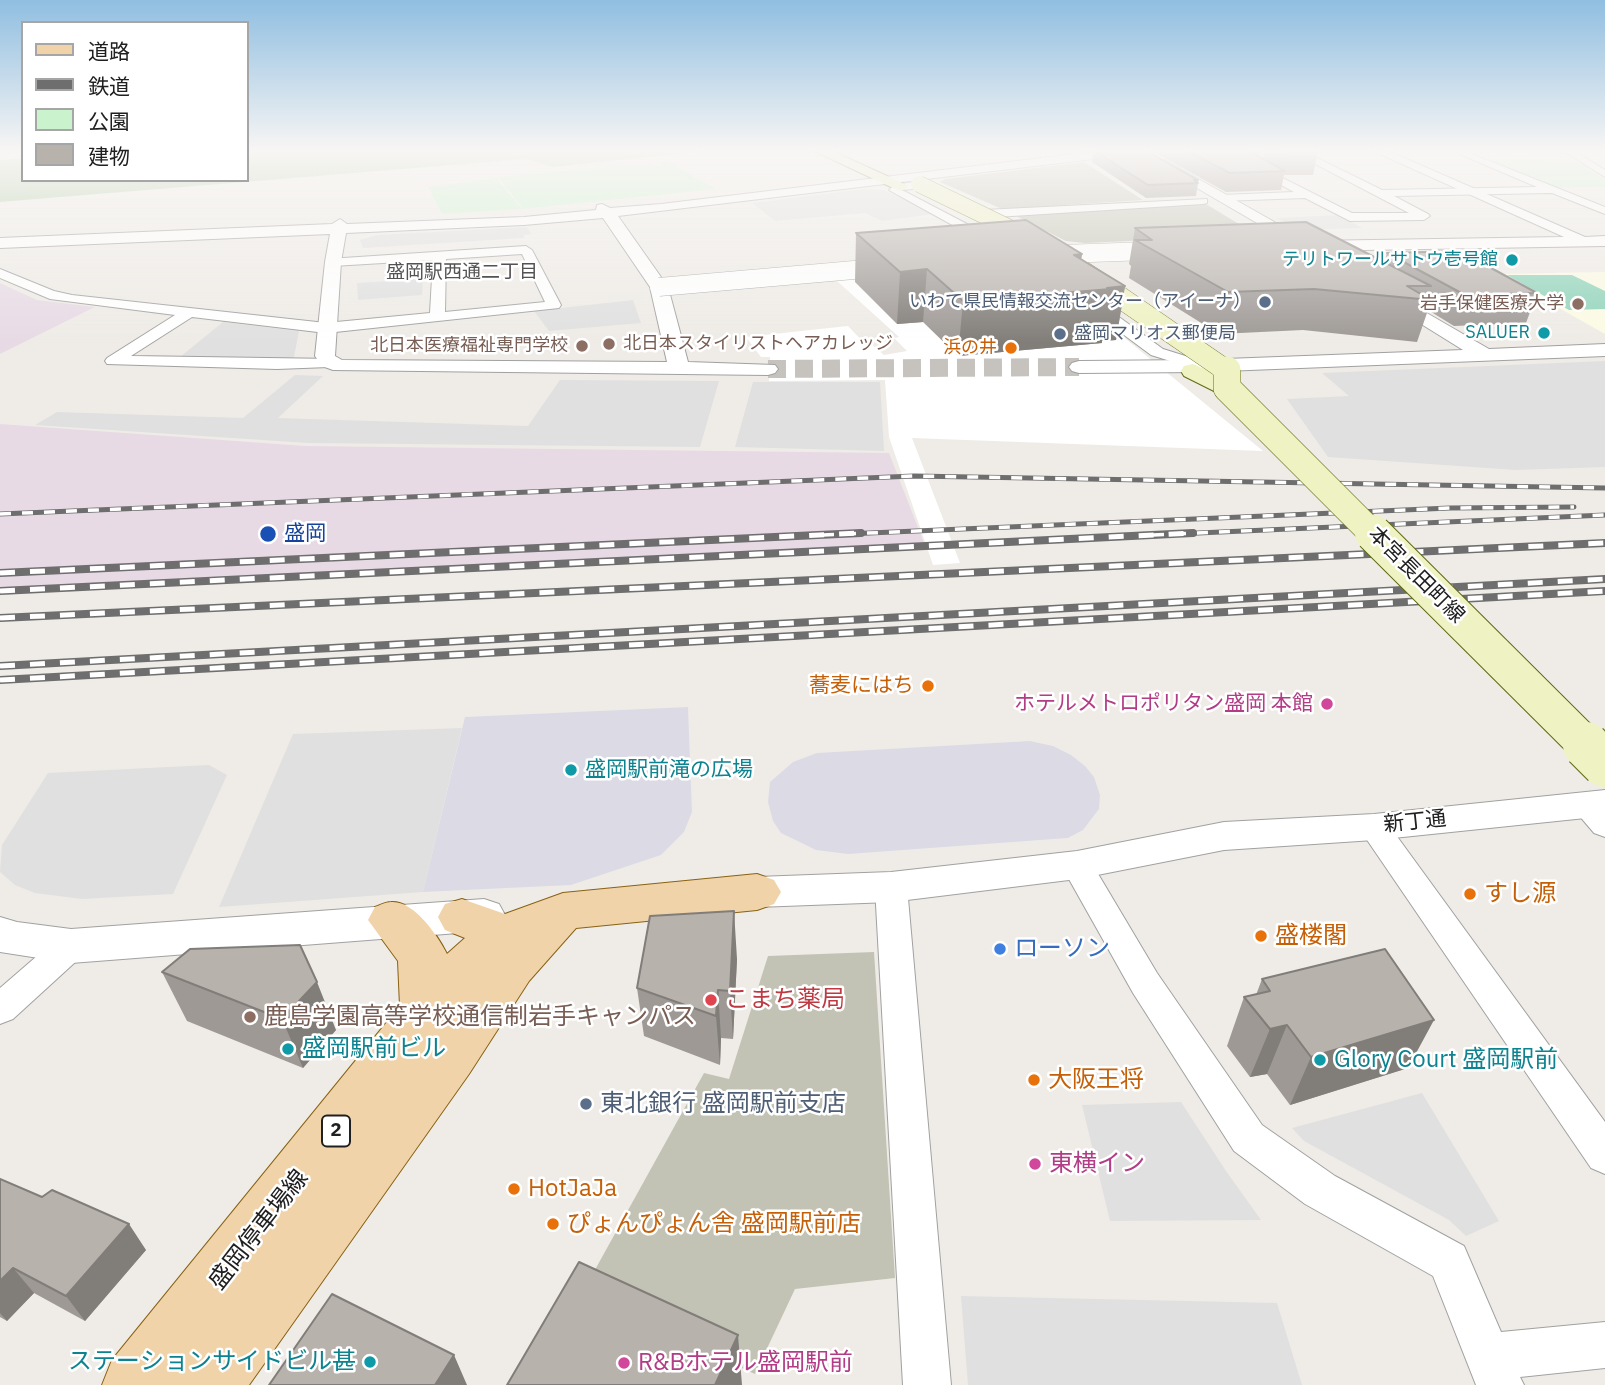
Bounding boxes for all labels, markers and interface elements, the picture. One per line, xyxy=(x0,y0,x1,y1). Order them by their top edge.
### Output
legend xyxy=(21,21,248,182)
text: 道路 xyxy=(88,37,130,65)
text: 鉄道 xyxy=(88,72,130,100)
text: 公園 xyxy=(88,107,130,135)
text: 建物 xyxy=(88,142,130,170)
place label: テリトワールサトウ壱号館 xyxy=(1282,249,1498,271)
marker: テリトワールサトウ壱号館 xyxy=(1504,252,1520,268)
district label: 盛岡駅西通二丁目 xyxy=(386,262,538,284)
place label: いわて県民情報交流センター（アイーナ） xyxy=(909,291,1251,313)
place label: 岩手保健医療大学 xyxy=(1420,293,1564,315)
marker: いわて県民情報交流センター（アイーナ） xyxy=(1257,294,1273,310)
marker: 岩手保健医療大学 xyxy=(1570,296,1586,312)
place label: SALUER xyxy=(1465,322,1530,344)
place label: 盛岡マリオス郵便局 xyxy=(1074,323,1236,345)
marker: SALUER xyxy=(1536,325,1552,341)
marker: 盛岡マリオス郵便局 xyxy=(1052,326,1068,342)
place label: 北日本スタイリストヘアカレッジ xyxy=(623,333,893,355)
place label: 北日本医療福祉専門学校 xyxy=(370,335,568,357)
marker: 北日本スタイリストヘアカレッジ xyxy=(601,336,617,352)
place label: 浜の井 xyxy=(943,337,997,359)
marker: 北日本医療福祉専門学校 xyxy=(574,338,590,354)
marker: 浜の井 xyxy=(1003,340,1019,356)
place label: 盛岡 xyxy=(284,521,326,547)
street label: 本宮長田町線 xyxy=(1363,522,1469,628)
marker: 盛岡 xyxy=(258,524,278,544)
place label: 蕎麦にはち xyxy=(809,673,914,699)
marker: 蕎麦にはち xyxy=(920,678,936,694)
place label: ホテルメトロポリタン盛岡 本館 xyxy=(1014,691,1313,717)
marker: ホテルメトロポリタン盛岡 本館 xyxy=(1319,696,1335,712)
place label: 盛岡駅前滝の広場 xyxy=(585,757,753,783)
marker: 盛岡駅前滝の広場 xyxy=(563,762,579,778)
street label: 新丁通 xyxy=(1382,806,1448,838)
place label: すし源 xyxy=(1484,880,1556,908)
marker: すし源 xyxy=(1462,886,1478,902)
place label: 盛楼閣 xyxy=(1275,922,1347,950)
marker: 盛楼閣 xyxy=(1253,928,1269,944)
place label: ローソン xyxy=(1014,935,1110,963)
marker: ローソン xyxy=(992,941,1008,957)
place label: こまち薬局 xyxy=(725,986,845,1014)
marker: こまち薬局 xyxy=(703,992,719,1008)
place label: 鹿島学園高等学校通信制岩手キャンパス xyxy=(264,1003,696,1031)
marker: 鹿島学園高等学校通信制岩手キャンパス xyxy=(242,1009,258,1025)
place label: 盛岡駅前ビル xyxy=(302,1035,446,1063)
marker: 盛岡駅前ビル xyxy=(280,1041,296,1057)
place label: Glory Court 盛岡駅前 xyxy=(1334,1046,1558,1074)
marker: Glory Court 盛岡駅前 xyxy=(1312,1052,1328,1068)
place label: 大阪王将 xyxy=(1048,1066,1144,1094)
marker: 大阪王将 xyxy=(1026,1072,1042,1088)
place label: 東北銀行 盛岡駅前支店 xyxy=(600,1090,846,1118)
marker: 東北銀行 盛岡駅前支店 xyxy=(578,1096,594,1112)
road number: 2 xyxy=(322,1116,350,1147)
place label: 東横イン xyxy=(1049,1150,1145,1178)
marker: 東横イン xyxy=(1027,1156,1043,1172)
street label: 盛岡停車場線 xyxy=(203,1164,315,1296)
place label: HotJaJa xyxy=(528,1175,617,1203)
marker: HotJaJa xyxy=(506,1181,522,1197)
place label: ぴょんぴょん舎 盛岡駅前店 xyxy=(567,1210,861,1238)
marker: ぴょんぴょん舎 盛岡駅前店 xyxy=(545,1216,561,1232)
place label: ステーションサイドビル甚 xyxy=(68,1348,356,1376)
place label: R&Bホテル盛岡駅前 xyxy=(638,1349,853,1377)
marker: ステーションサイドビル甚 xyxy=(362,1354,378,1370)
marker: R&Bホテル盛岡駅前 xyxy=(616,1355,632,1371)

